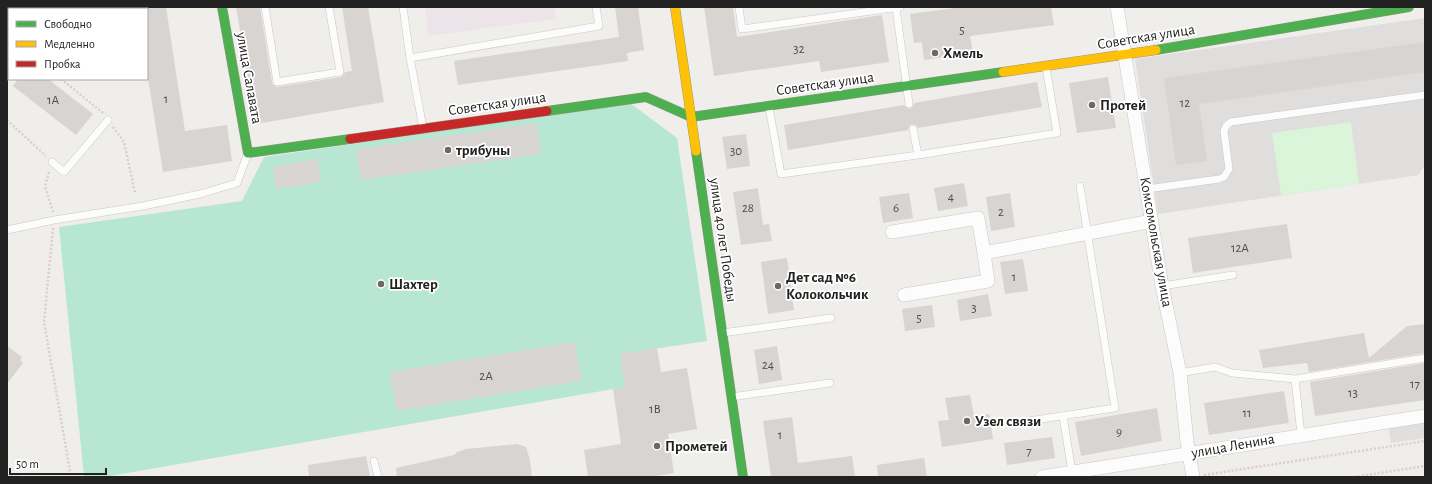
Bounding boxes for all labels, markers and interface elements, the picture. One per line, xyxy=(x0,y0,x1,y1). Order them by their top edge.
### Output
legend xyxy=(8,8,148,80)
text: Свободно xyxy=(44,18,92,30)
street label: Советская улица xyxy=(1096,22,1196,52)
house number: 5 xyxy=(959,24,965,37)
street label: улица Салавата xyxy=(233,30,264,125)
text: Медленно xyxy=(44,38,95,50)
house number: 32 xyxy=(793,43,805,56)
place label: Хмель xyxy=(943,46,983,61)
marker: Хмель xyxy=(930,48,940,58)
text: Пробка xyxy=(44,58,81,70)
street label: Советская улица xyxy=(775,70,875,98)
street label: Советская улица xyxy=(447,90,547,118)
house number: 1 xyxy=(164,93,168,106)
house number: 1А xyxy=(47,94,59,107)
house number: 12 xyxy=(1180,97,1190,110)
place label: Протей xyxy=(1100,98,1146,113)
marker: Протей xyxy=(1087,100,1097,110)
place label: трибуны xyxy=(455,143,510,158)
marker: трибуны xyxy=(443,145,453,155)
house number: 30 xyxy=(730,145,742,158)
street label: улица 40 лет Победы xyxy=(707,176,739,303)
street label: Комсомольская улица xyxy=(1137,176,1175,308)
house number: 4 xyxy=(948,191,954,204)
house number: 28 xyxy=(742,202,754,215)
house number: 6 xyxy=(893,202,899,215)
house number: 2 xyxy=(998,206,1004,219)
house number: 12А xyxy=(1231,242,1249,255)
place label: Дет сад №6 Колокольчик xyxy=(786,270,869,302)
house number: 1 xyxy=(1012,271,1016,284)
place label: Шахтер xyxy=(389,277,438,292)
marker: Шахтер xyxy=(376,279,386,289)
marker: Дет сад №6 Колокольчик xyxy=(773,281,783,291)
house number: 3 xyxy=(971,302,977,315)
house number: 5 xyxy=(916,312,922,325)
house number: 24 xyxy=(762,359,774,372)
house number: 2А xyxy=(479,370,493,383)
house number: 17 xyxy=(1410,378,1421,391)
house number: 13 xyxy=(1348,387,1358,400)
house number: 1В xyxy=(649,403,661,416)
house number: 11 xyxy=(1243,407,1251,420)
place label: Узел связи xyxy=(975,414,1041,429)
marker: Узел связи xyxy=(962,416,972,426)
house number: 9 xyxy=(1116,426,1122,439)
house number: 1 xyxy=(778,429,782,442)
street label: улица Ленина xyxy=(1189,431,1276,461)
place label: Прометей xyxy=(665,439,728,454)
marker: Прометей xyxy=(652,441,662,451)
house number: 7 xyxy=(1026,445,1032,458)
scale bar xyxy=(10,450,106,476)
text: 50 m xyxy=(16,458,39,470)

